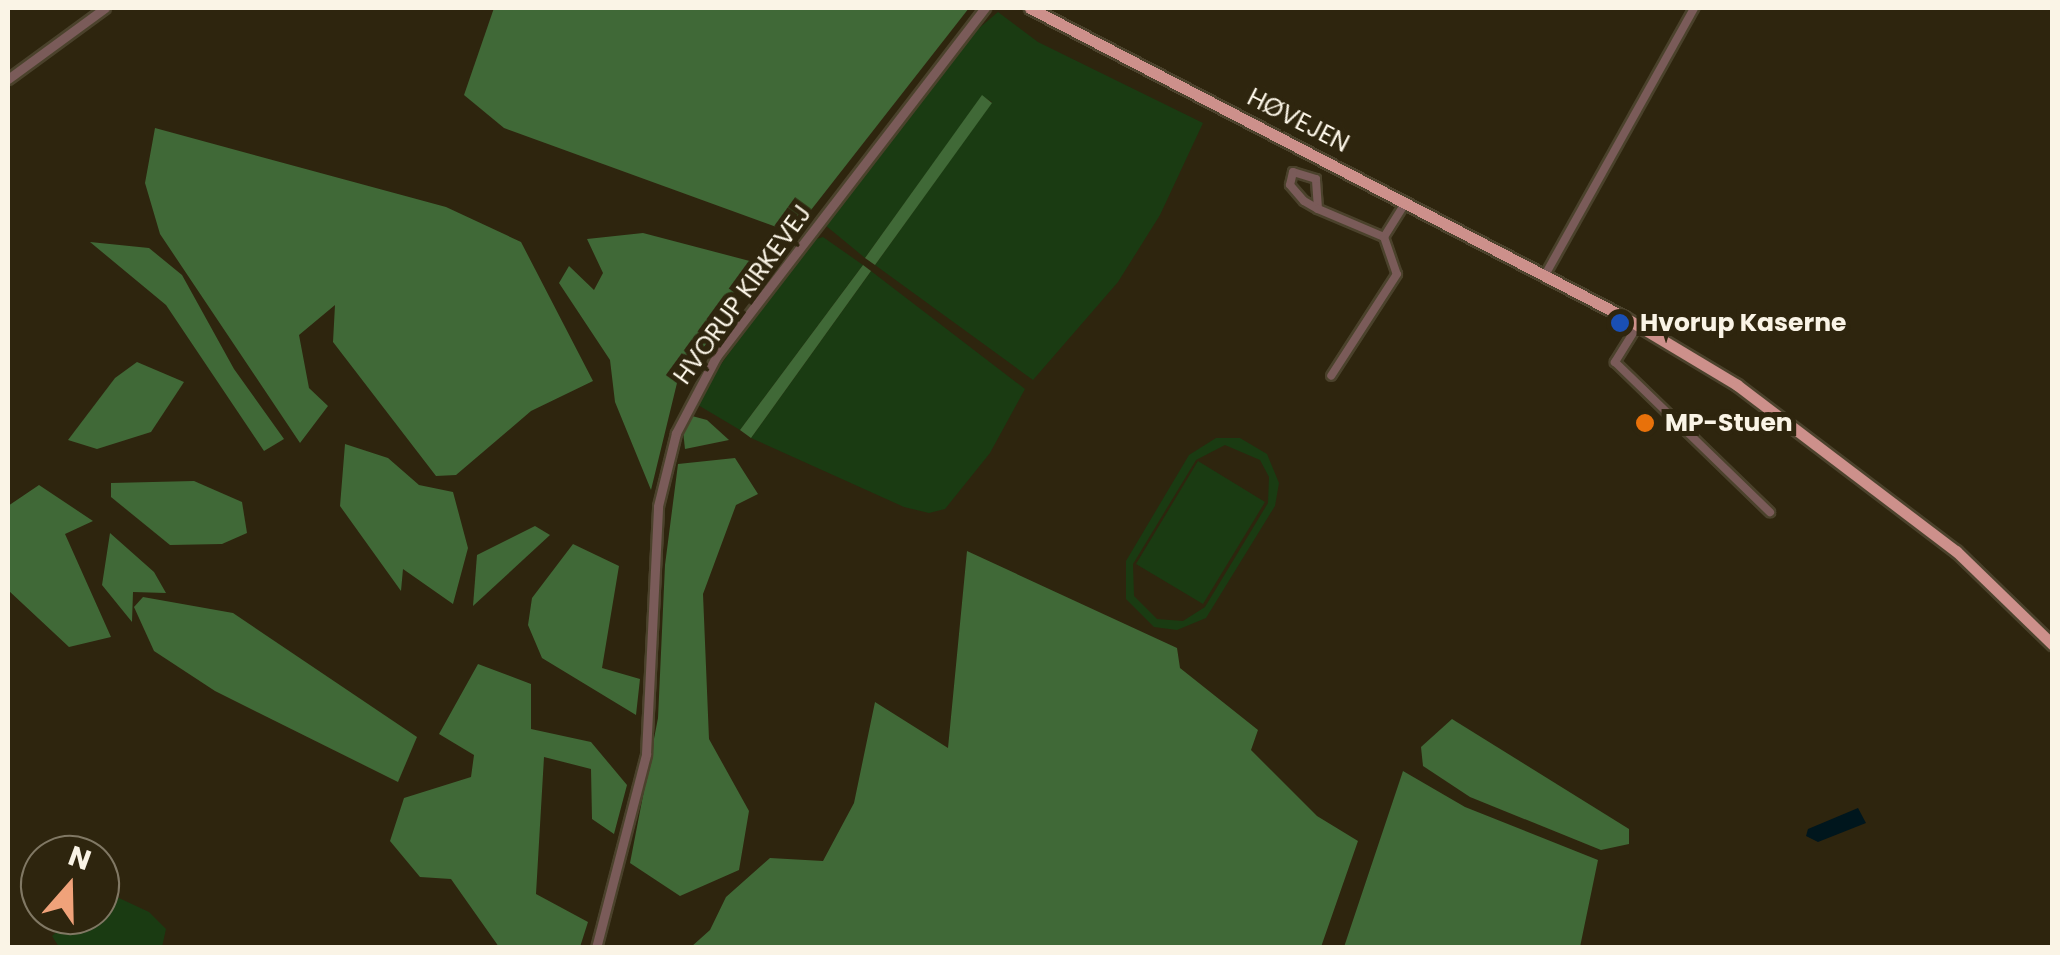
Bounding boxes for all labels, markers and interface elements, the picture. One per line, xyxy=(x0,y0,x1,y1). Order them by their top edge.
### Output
street label: HØVEJEN xyxy=(1242,83,1354,159)
street label: HVORUP KIRKEVEJ xyxy=(668,200,818,390)
place label: Hvorup Kaserne xyxy=(1640,308,1846,338)
marker: Hvorup Kaserne xyxy=(1609,312,1631,334)
place label: MP-Stuen xyxy=(1665,408,1793,438)
marker: MP-Stuen xyxy=(1634,412,1656,434)
north arrow xyxy=(20,835,120,935)
text: N xyxy=(63,836,96,880)

